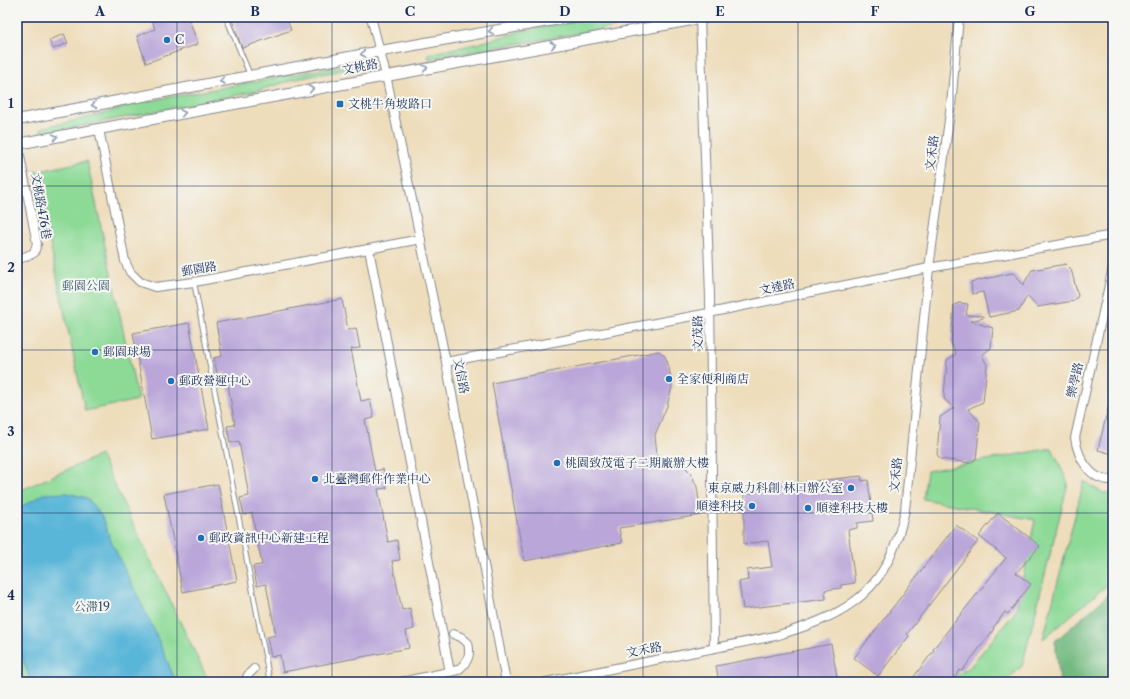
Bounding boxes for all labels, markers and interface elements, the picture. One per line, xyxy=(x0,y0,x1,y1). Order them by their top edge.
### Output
text: A xyxy=(94,3,106,19)
text: B xyxy=(250,3,260,19)
text: C xyxy=(405,3,415,19)
text: D xyxy=(559,3,571,19)
text: E xyxy=(715,3,725,19)
text: F xyxy=(871,3,880,19)
text: G xyxy=(1024,3,1036,19)
one-way arrow xyxy=(488,26,494,35)
place label: C xyxy=(175,32,184,47)
marker: C xyxy=(162,35,172,45)
one-way arrow xyxy=(549,41,556,49)
one-way arrow xyxy=(360,49,366,58)
street label: 文桃路 xyxy=(341,56,379,77)
one-way arrow xyxy=(422,65,428,73)
one-way arrow xyxy=(219,76,225,84)
one-way arrow xyxy=(308,86,314,94)
text: 1 xyxy=(8,95,14,111)
place label: 文桃牛角坡路口 xyxy=(348,96,432,111)
marker: 文桃牛角坡路口 xyxy=(335,99,345,109)
one-way arrow xyxy=(91,100,97,109)
one-way arrow xyxy=(180,109,186,118)
one-way arrow xyxy=(52,133,58,141)
street label: 文禾路 xyxy=(922,134,941,172)
street label: 文桃路476巷 xyxy=(28,171,55,241)
street label: 郵園路 xyxy=(180,258,218,279)
text: 2 xyxy=(7,259,15,275)
street label: 文達路 xyxy=(758,275,796,298)
park label: 郵園公園 xyxy=(62,278,110,293)
street label: 文茂路 xyxy=(690,315,705,351)
place label: 郵園球場 xyxy=(103,344,151,359)
marker: 郵園球場 xyxy=(90,347,100,357)
street label: 文信路 xyxy=(451,357,472,395)
street label: 樂學路 xyxy=(1063,361,1086,399)
place label: 全家便利商店 xyxy=(677,371,749,386)
place label: 郵政營運中心 xyxy=(179,373,251,388)
marker: 全家便利商店 xyxy=(664,374,674,384)
marker: 郵政營運中心 xyxy=(166,376,176,386)
text: 3 xyxy=(7,423,15,439)
place label: 桃園致茂電子二期廠辦大樓 xyxy=(565,455,709,470)
street label: 文禾路 xyxy=(886,456,905,494)
marker: 桃園致茂電子二期廠辦大樓 xyxy=(552,458,562,468)
place label: 北臺灣郵件作業中心 xyxy=(323,471,431,486)
marker: 北臺灣郵件作業中心 xyxy=(310,474,320,484)
place label: 東京威力科創 林口辦公室 xyxy=(708,480,843,495)
marker: 東京威力科創 林口辦公室 xyxy=(846,483,856,493)
place label: 順達科技 xyxy=(696,498,744,513)
place label: 順達科技大樓 xyxy=(816,500,888,515)
marker: 順達科技 xyxy=(747,501,757,511)
marker: 順達科技大樓 xyxy=(803,503,813,513)
place label: 郵政資訊中心新建工程 xyxy=(209,530,329,545)
marker: 郵政資訊中心新建工程 xyxy=(196,533,206,543)
text: 4 xyxy=(7,587,15,603)
park label: 公滯19 xyxy=(74,599,110,614)
street label: 文禾路 xyxy=(625,639,663,660)

